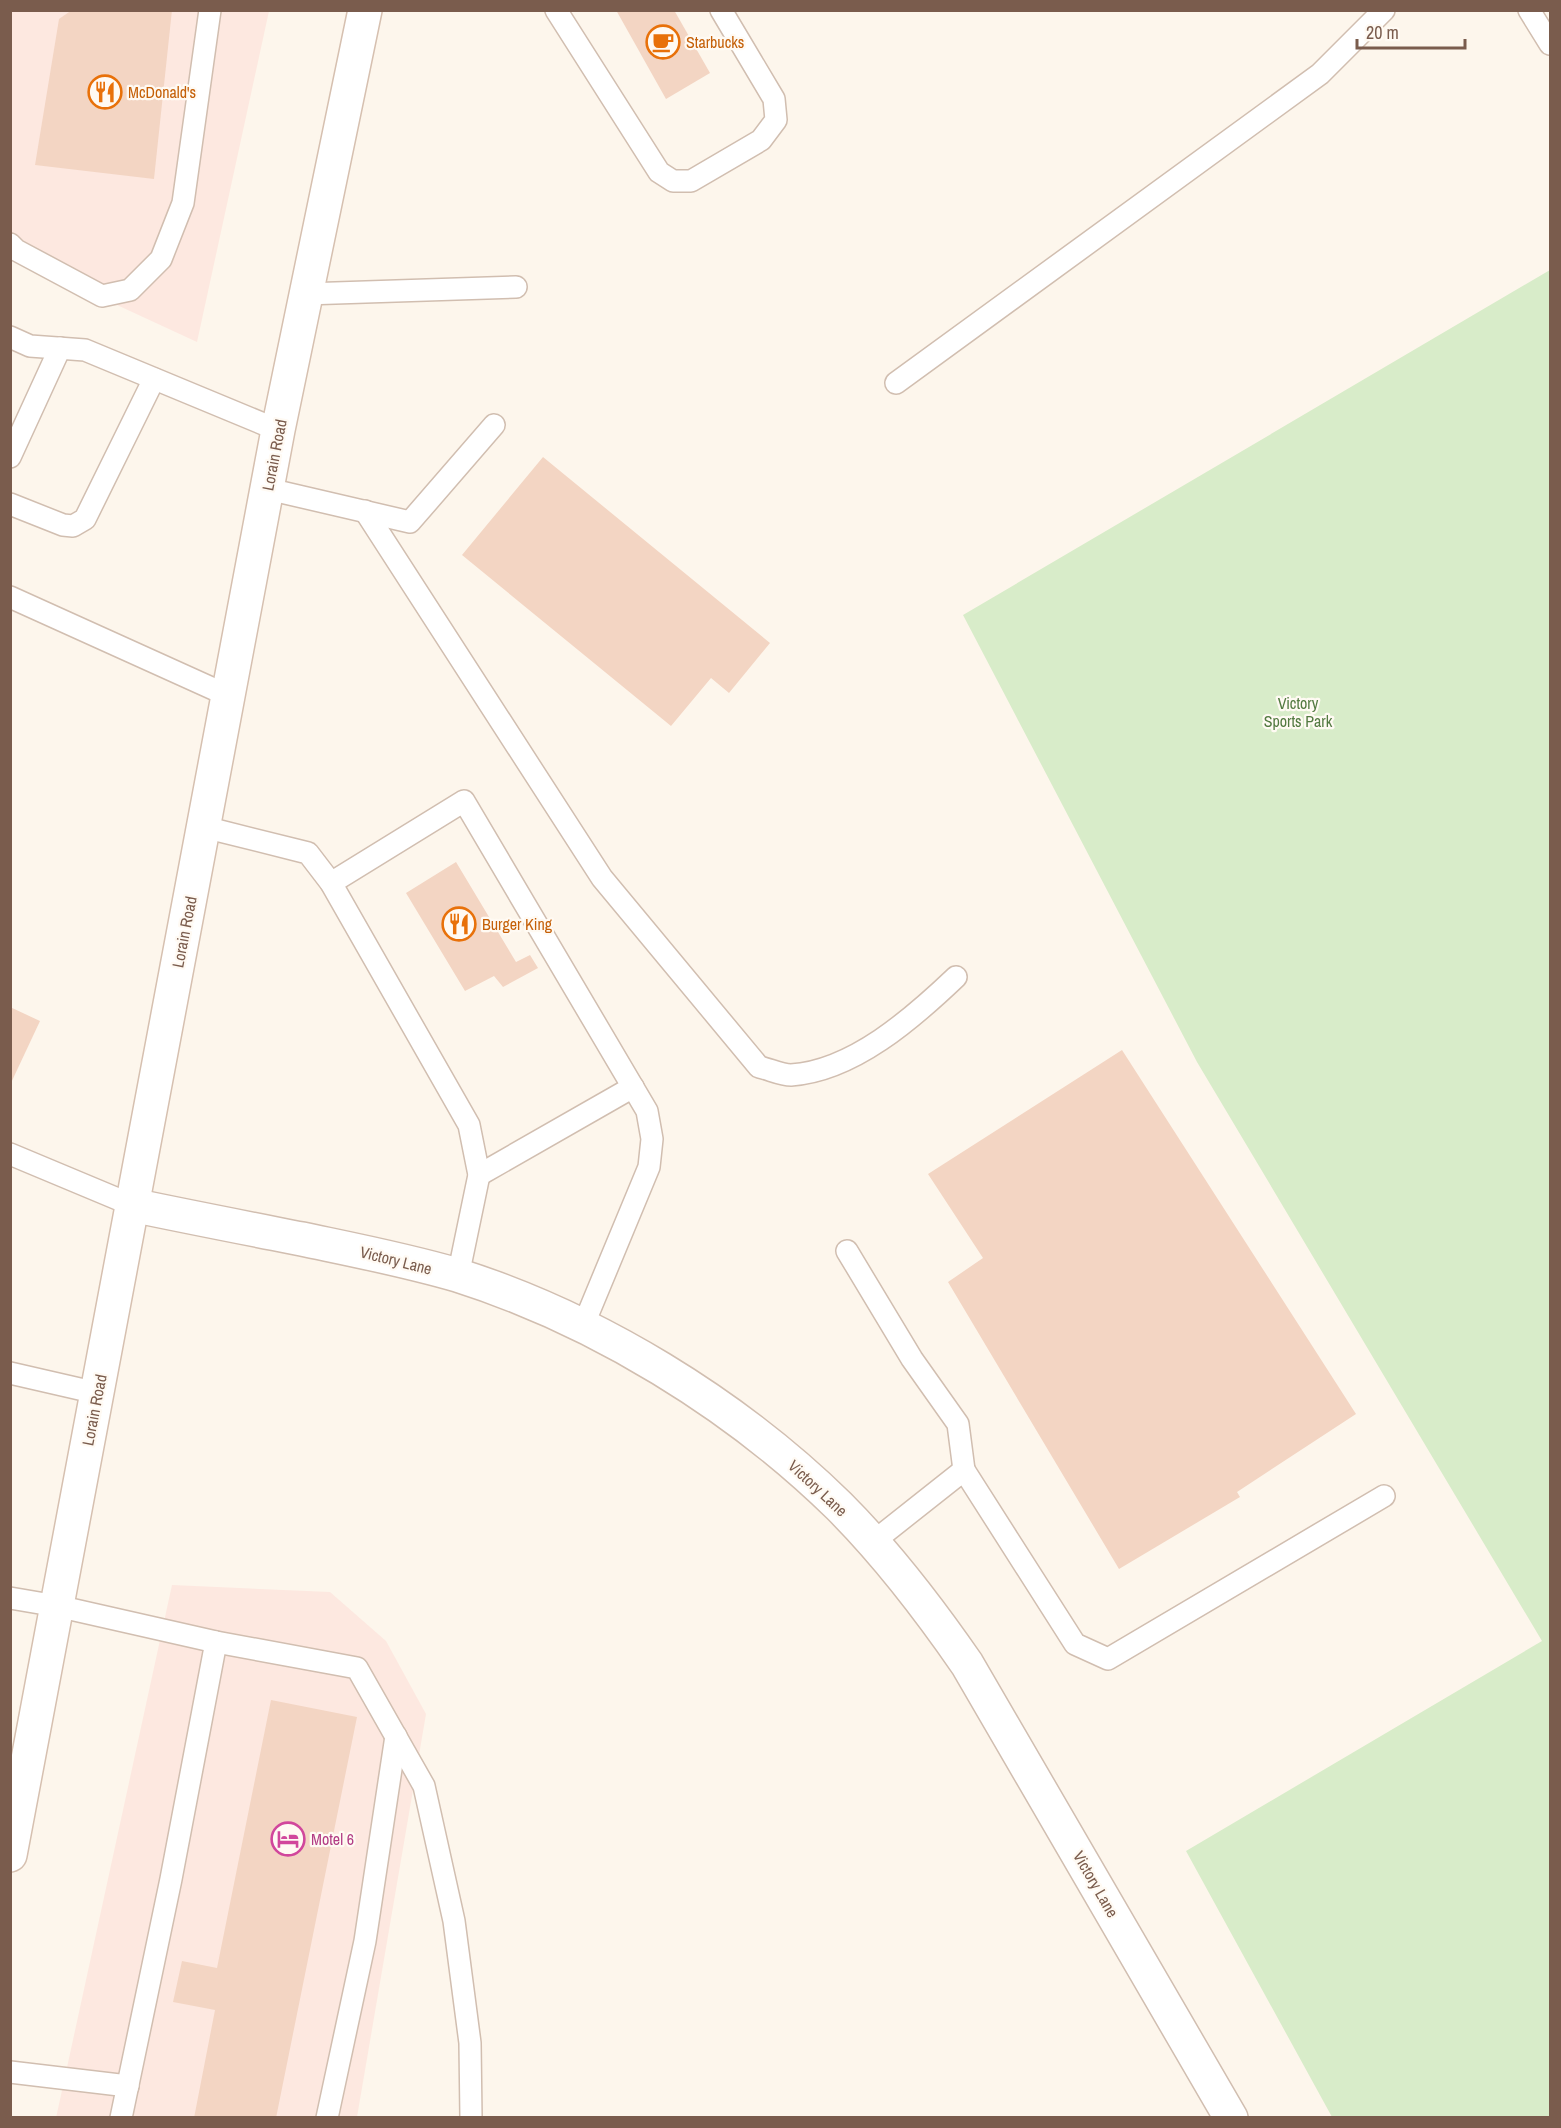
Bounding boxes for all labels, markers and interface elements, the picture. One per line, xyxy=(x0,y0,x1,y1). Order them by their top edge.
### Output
scale bar xyxy=(1357,12,1465,50)
text: 20 m xyxy=(1366,20,1399,45)
cafe icon: Starbucks xyxy=(645,24,681,60)
place label: Starbucks xyxy=(686,31,744,53)
restaurant icon: McDonald's xyxy=(87,74,123,110)
place label: McDonald's xyxy=(128,81,196,103)
street label: Lorain Road xyxy=(256,417,292,493)
park label: Victory Sports Park xyxy=(1264,692,1333,732)
street label: Lorain Road xyxy=(166,894,202,970)
restaurant icon: Burger King xyxy=(441,906,477,942)
place label: Burger King xyxy=(482,913,553,935)
street label: Victory Lane xyxy=(358,1240,434,1280)
street label: Lorain Road xyxy=(76,1372,112,1448)
street label: Victory Lane xyxy=(784,1455,852,1521)
hotel icon: Motel 6 xyxy=(270,1821,306,1857)
place label: Motel 6 xyxy=(311,1828,354,1850)
street label: Victory Lane xyxy=(1068,1847,1124,1921)

